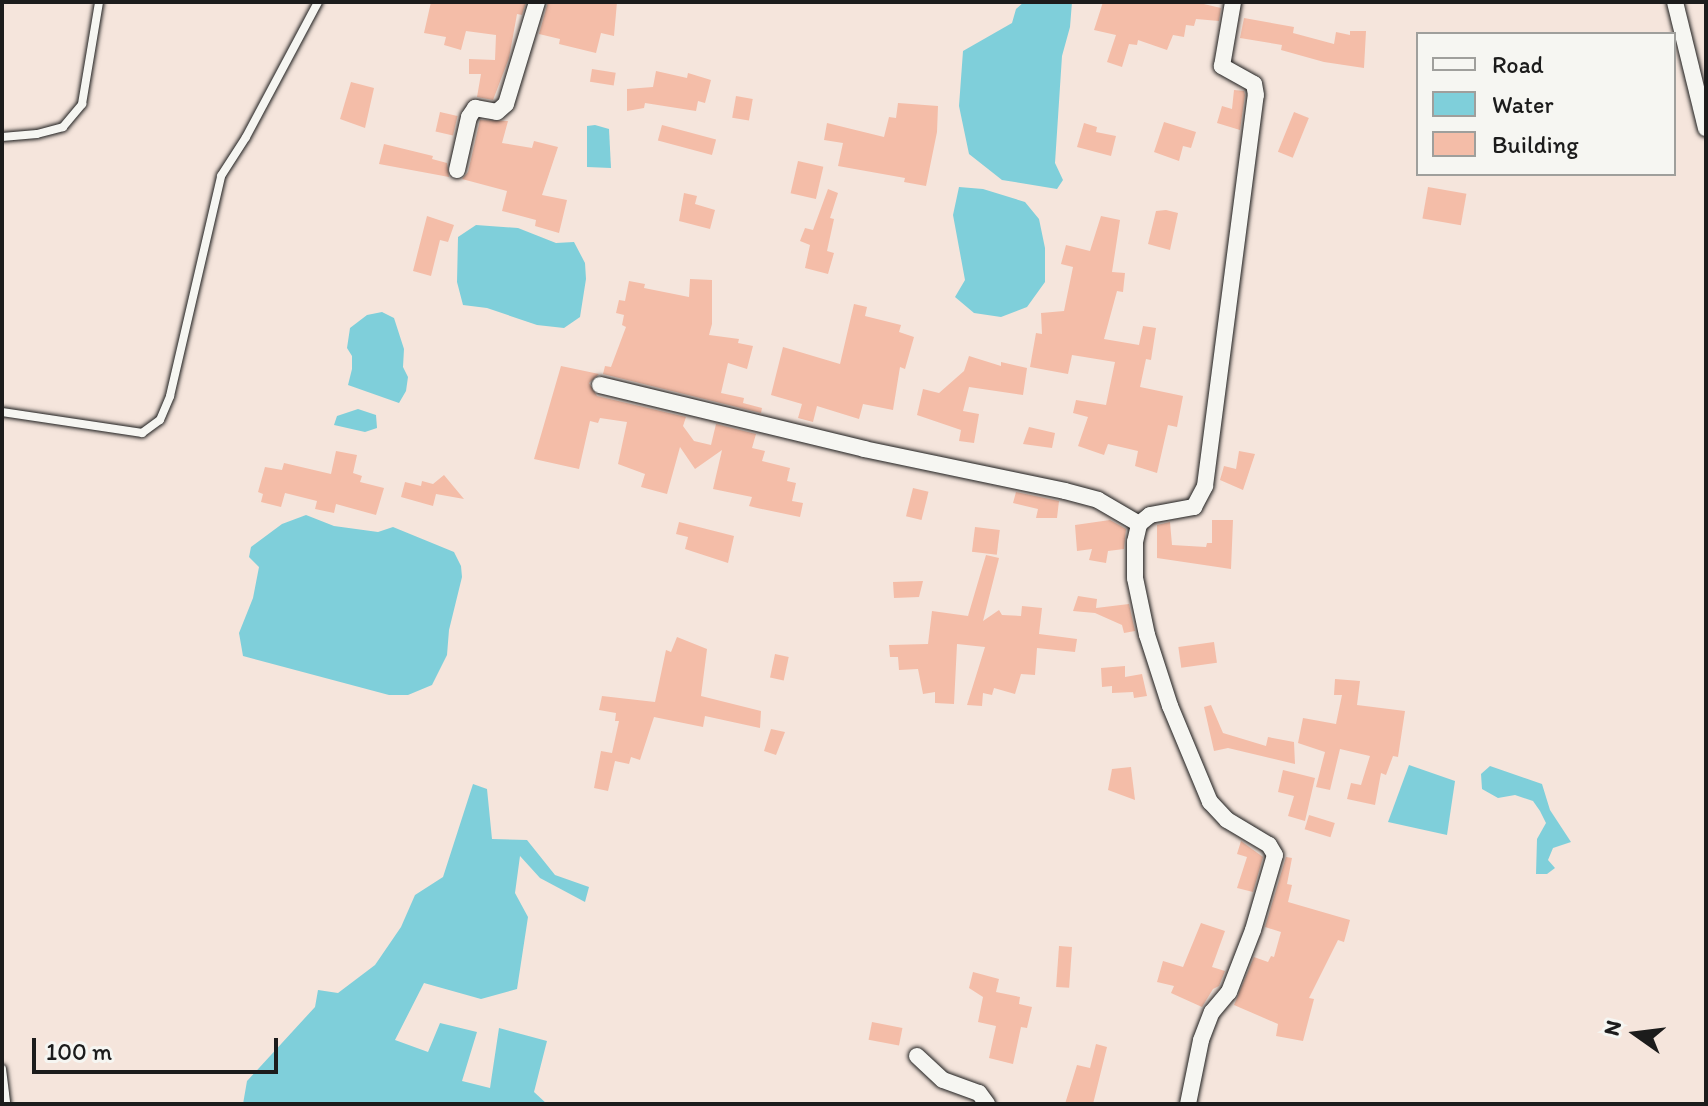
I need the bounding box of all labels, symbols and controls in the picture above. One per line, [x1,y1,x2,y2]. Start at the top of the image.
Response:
legend [1416,32,1676,176]
text: Road [1492,50,1544,79]
text: Water [1492,90,1554,119]
text: Building [1492,130,1579,159]
north arrow [1596,994,1676,1074]
text: N [1597,1018,1627,1039]
scale bar [36,1022,282,1072]
text: 100 m [46,1037,112,1066]

